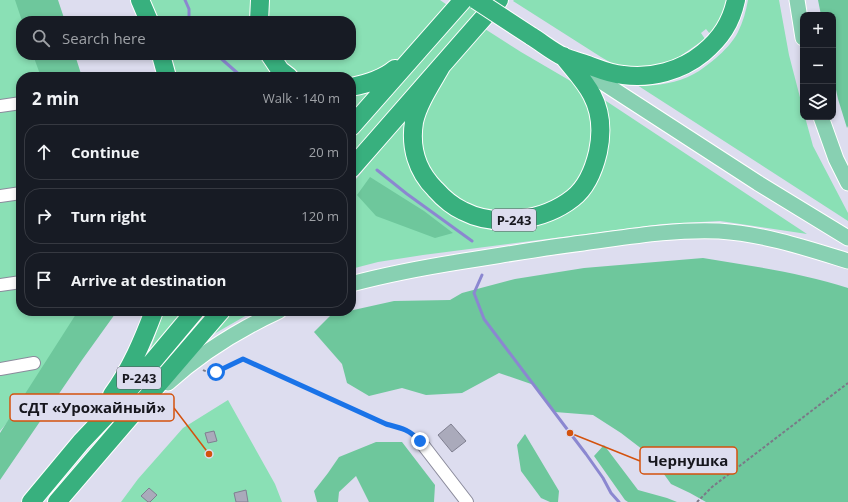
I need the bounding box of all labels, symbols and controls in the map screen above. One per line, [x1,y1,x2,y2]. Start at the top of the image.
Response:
map controls [800,12,836,120]
button: + [800,12,836,48]
search box [16,16,356,60]
icon: search [30,27,52,49]
text: Search here [62,28,146,48]
button: − [800,48,836,84]
button: layers [800,84,836,120]
text: 2 min [32,87,79,110]
text: Walk · 140 m [263,89,340,107]
icon: ahead [33,141,55,163]
text: Continue [71,142,139,162]
text: 20 m [309,143,339,161]
icon: right [33,205,55,227]
text: Turn right [71,206,146,226]
text: 120 m [301,207,339,225]
road number: Р-243 [492,209,536,231]
icon: arrive [33,269,55,291]
text: Arrive at destination [71,270,226,290]
route start [207,363,225,381]
road number: Р-243 [117,367,161,389]
callout: СДТ «Урожайный» [10,394,174,421]
text: СДТ «Урожайный» [18,397,166,417]
route end [411,432,429,450]
callout: Чернушка [640,447,737,474]
text: Чернушка [648,450,728,470]

